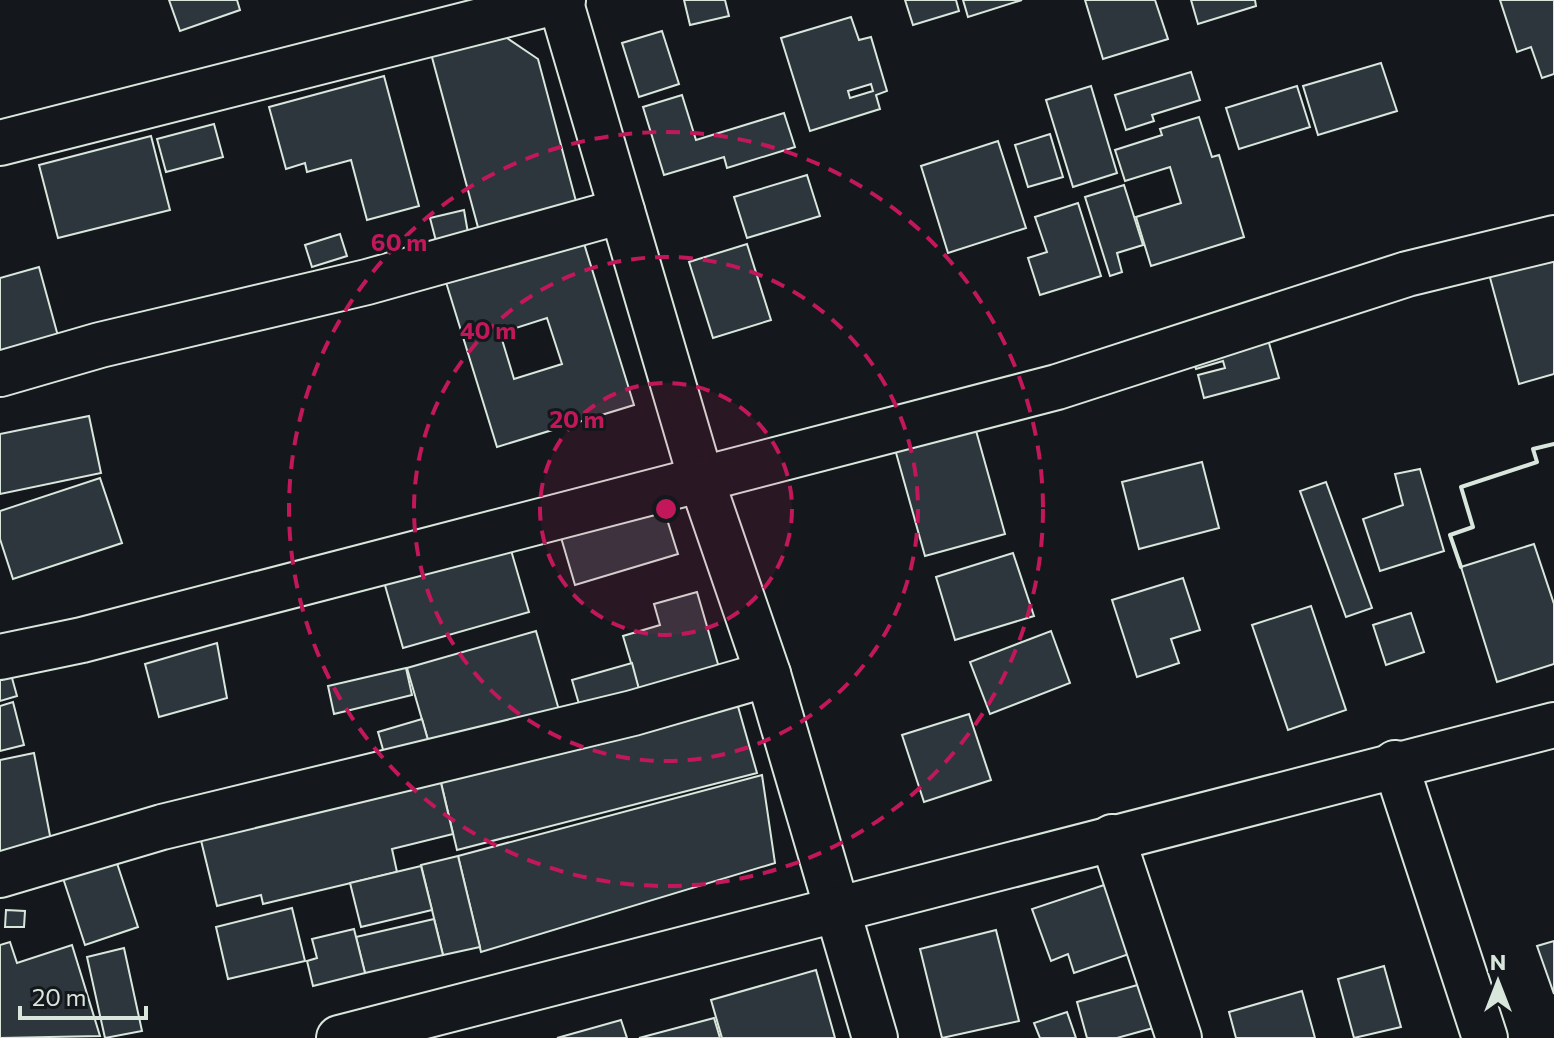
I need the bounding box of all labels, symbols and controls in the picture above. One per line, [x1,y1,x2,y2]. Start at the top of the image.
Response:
text: 60 m [371,227,427,256]
text: 40 m [460,315,516,344]
text: 20 m [550,404,604,433]
centre of rings [652,495,680,523]
north arrow [1458,942,1538,1022]
text: N [1490,948,1506,975]
scale bar [20,970,146,1020]
text: 20 m [32,982,86,1011]

